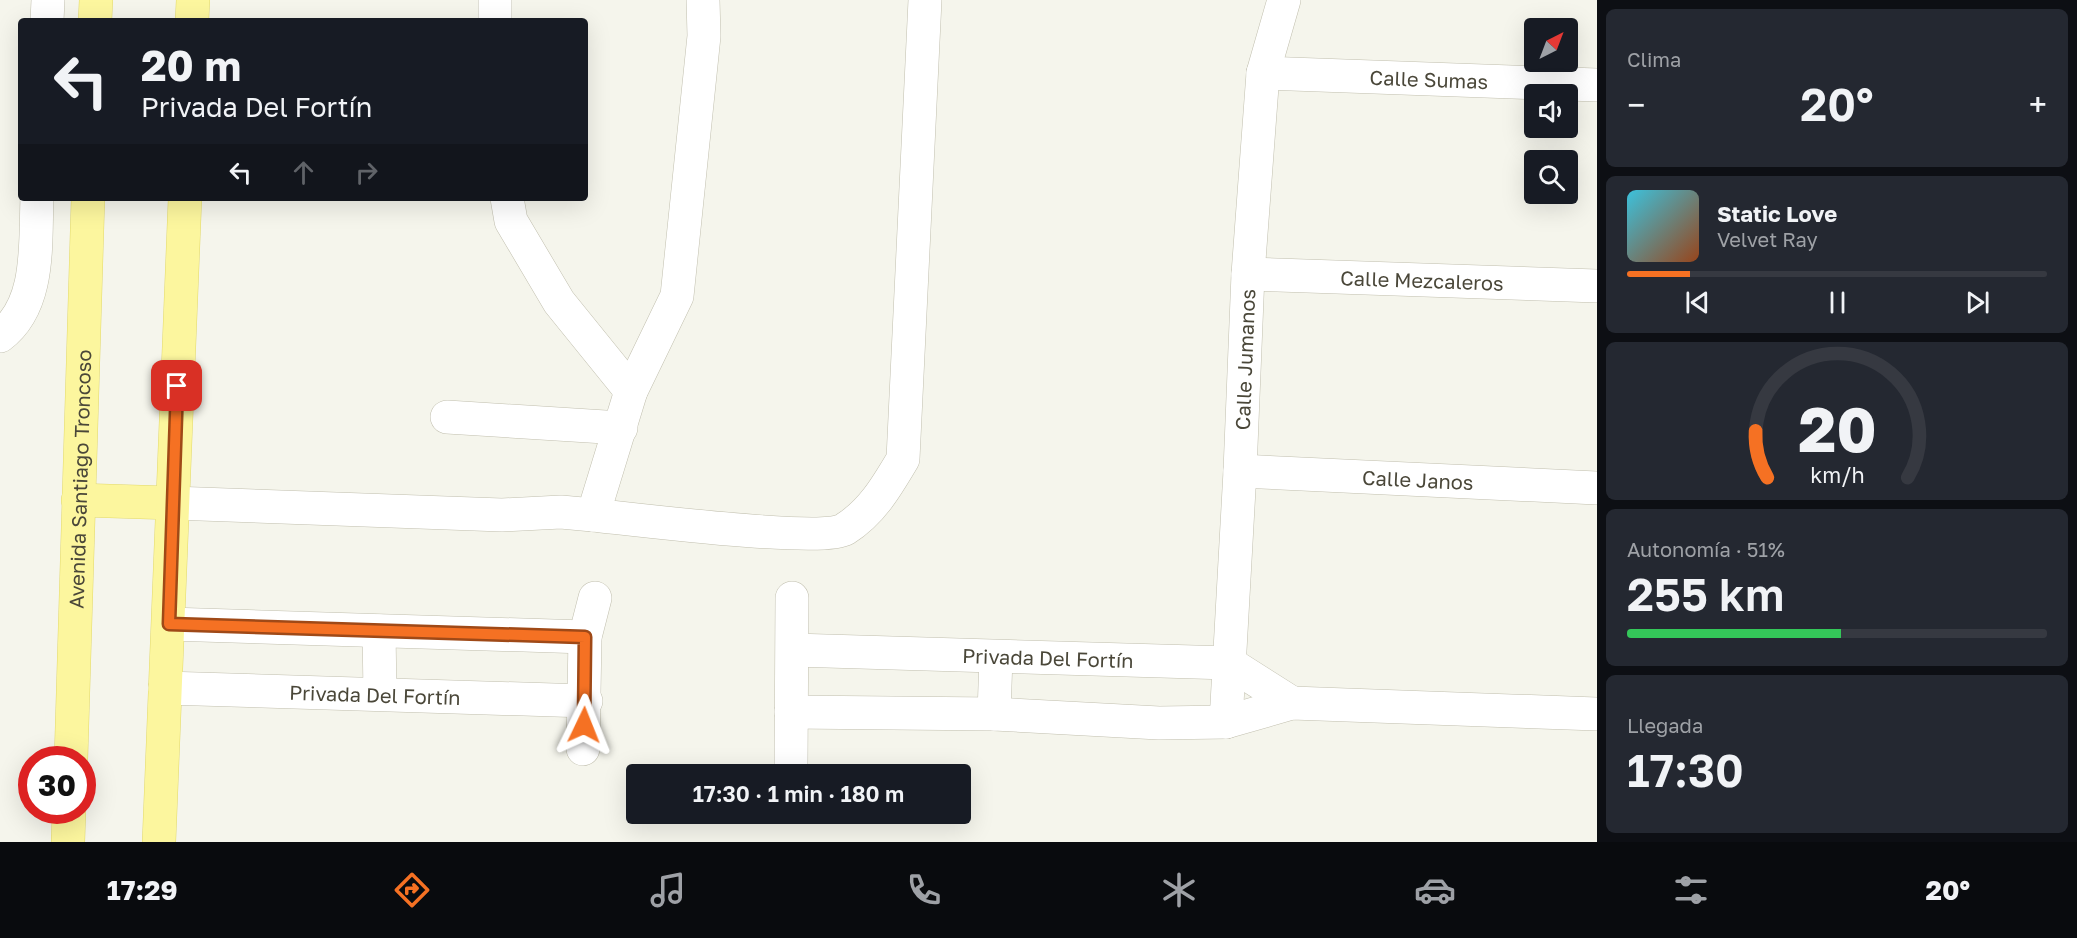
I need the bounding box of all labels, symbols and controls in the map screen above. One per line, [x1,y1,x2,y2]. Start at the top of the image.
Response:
north arrow [1524,18,1578,72]
map controls [1524,18,1578,204]
text: 20 m [141,40,241,90]
icon: left [42,42,120,120]
text: Clima [1627,47,1681,71]
street label: Calle Sumas [1369,65,1489,93]
text: 20° [1800,77,1874,131]
button: sound [1524,84,1578,138]
text: − [1627,85,1645,124]
text: + [2029,85,2047,124]
text: Privada Del Fortín [141,91,372,123]
button: search [1524,150,1578,204]
icon: left [224,156,257,189]
icon: ahead [287,156,320,189]
icon: right [350,156,383,189]
text: Static Love [1717,200,1837,227]
text: Velvet Ray [1717,227,1818,251]
street label: Calle Mezcaleros [1340,265,1504,295]
icon: previous [1681,286,1714,319]
icon: pause [1821,286,1854,319]
icon: next [1961,286,1994,319]
street label: Calle Jumanos [1230,288,1259,431]
street label: Avenida Santiago Troncoso [64,349,95,609]
pin [151,360,202,411]
icon: arrive [160,369,193,402]
text: 20 [1798,391,1876,466]
text: km/h [1810,462,1864,488]
street label: Calle Janos [1362,465,1474,494]
text: Autonomía · 51% [1627,537,1785,561]
text: 255 km [1627,567,1784,621]
street label: Privada Del Fortín [962,643,1134,672]
street label: Privada Del Fortín [289,680,461,709]
position arrow [552,693,616,757]
text: Llegada [1627,713,1703,737]
text: 17:30 [1627,743,1744,797]
speed limit sign: 30 [18,746,96,824]
text: 17:30 · 1 min · 180 m [693,780,904,807]
icon: directions [391,869,433,911]
icon: music [647,869,689,911]
icon: phone [903,869,945,911]
icon: climate [1158,869,1200,911]
icon: car [1414,869,1456,911]
icon: filters [1670,869,1712,911]
text: 17:29 [107,874,178,906]
text: 20° [1926,874,1970,906]

